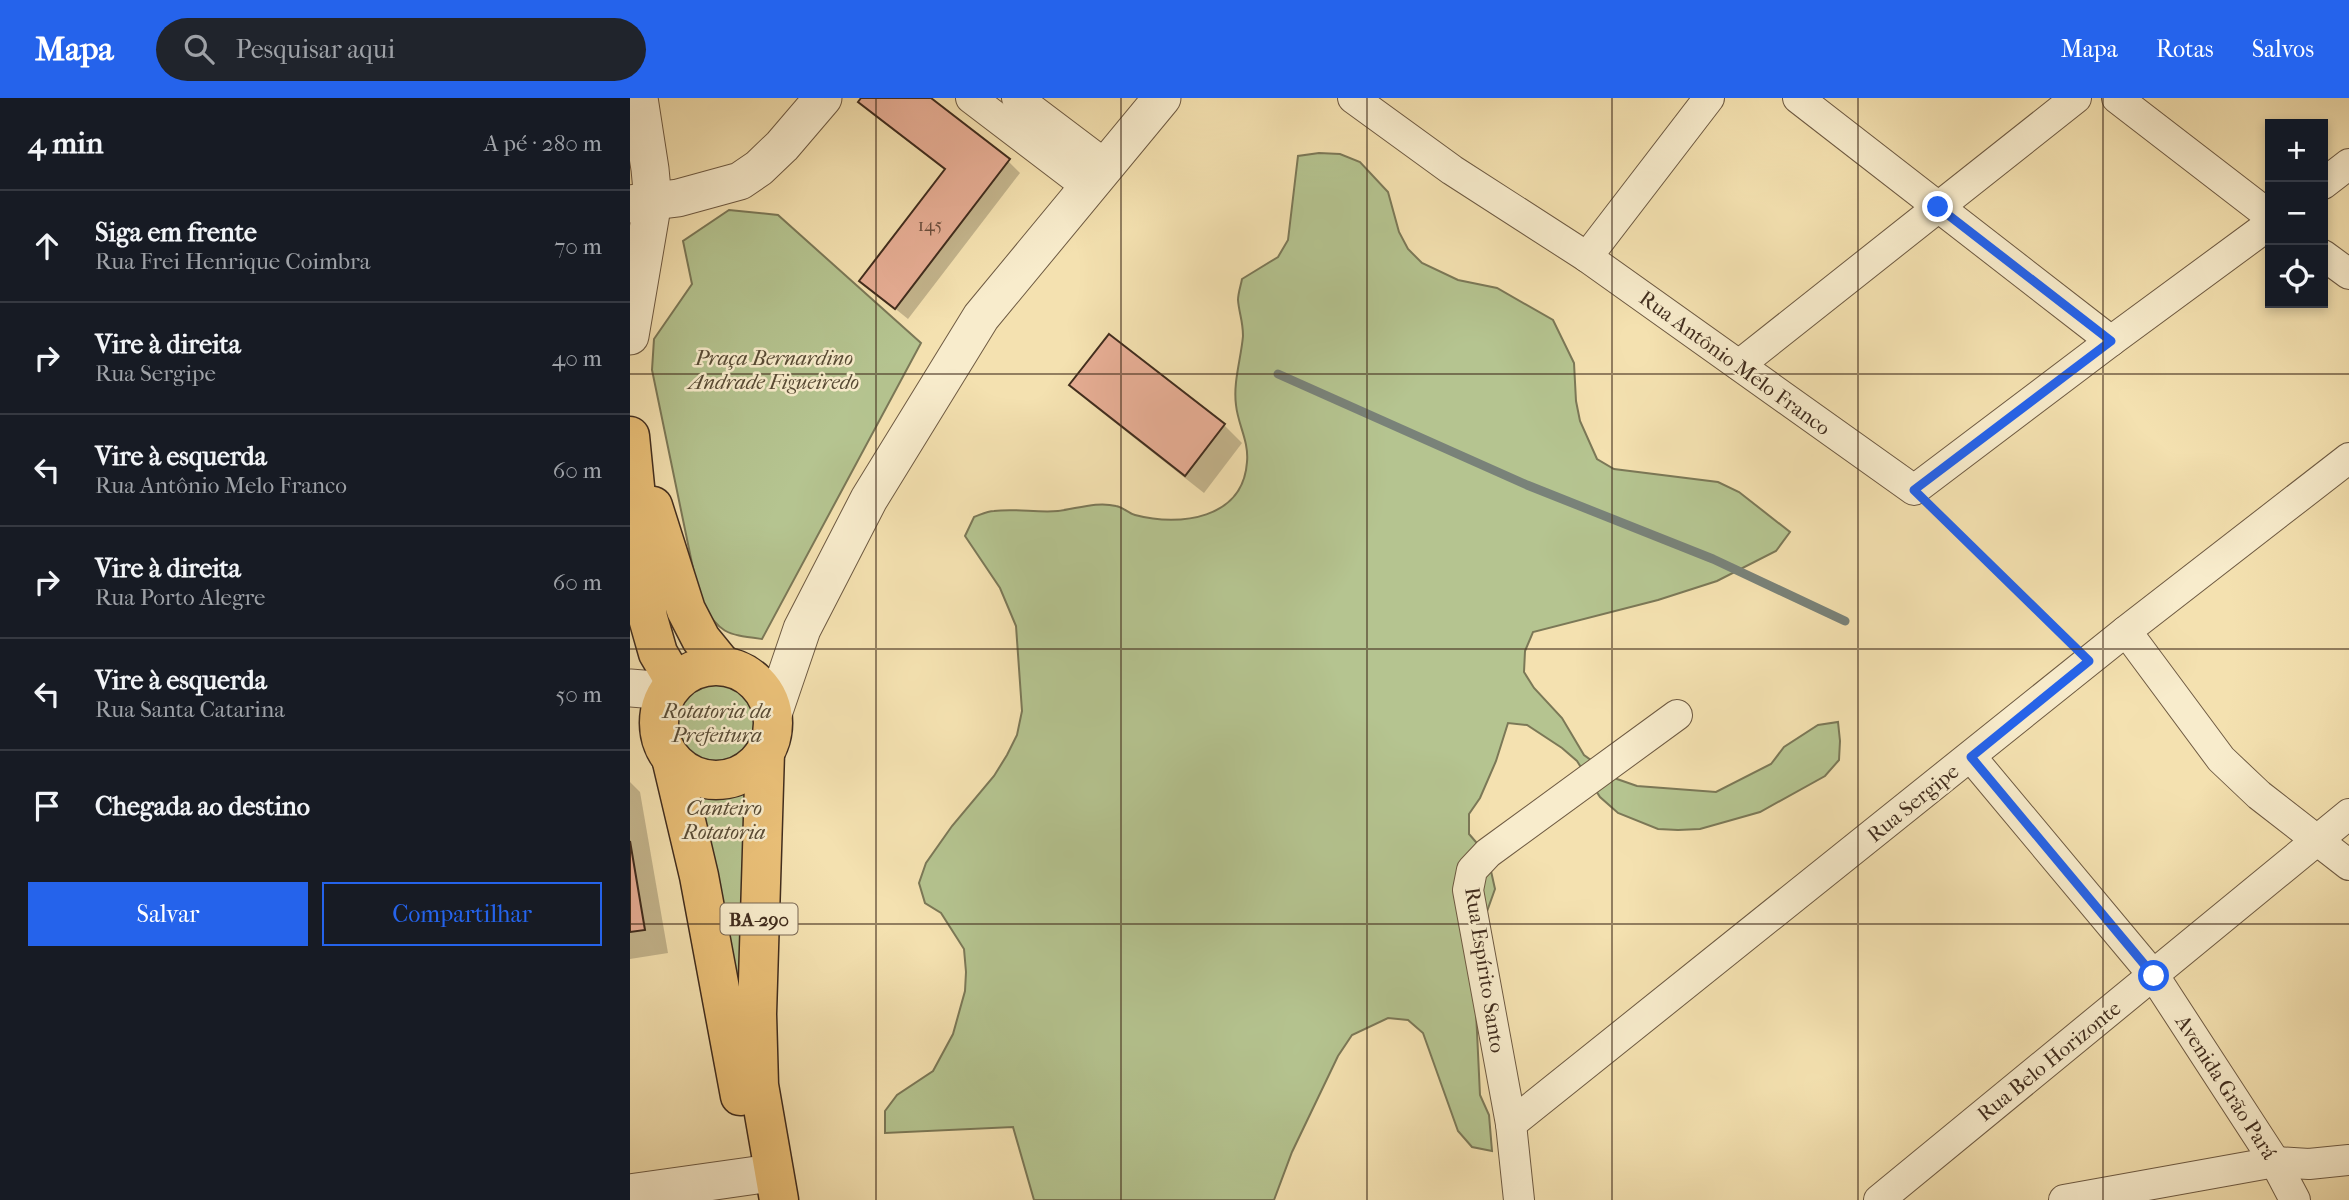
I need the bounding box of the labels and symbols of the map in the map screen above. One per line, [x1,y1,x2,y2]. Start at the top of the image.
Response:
route end [1922,191,1953,222]
house number: 145 [918,215,942,236]
street label: Rua Antônio Melo Franco [1635,286,1835,440]
park label: Praça Bernardino Andrade Figueiredo [686,346,859,394]
park label: Rotatoria da Prefeitura [660,699,772,747]
street label: Rua Sergipe [1863,759,1963,847]
park label: Canteiro Rotatoria [681,796,765,844]
street label: Rua Espírito Santo [1460,885,1510,1055]
road number: BA-290 [720,904,798,934]
route start [2138,960,2169,991]
street label: Rua Belo Horizonte [1972,996,2126,1126]
street label: Avenida Grão Pará [2170,1010,2282,1164]

